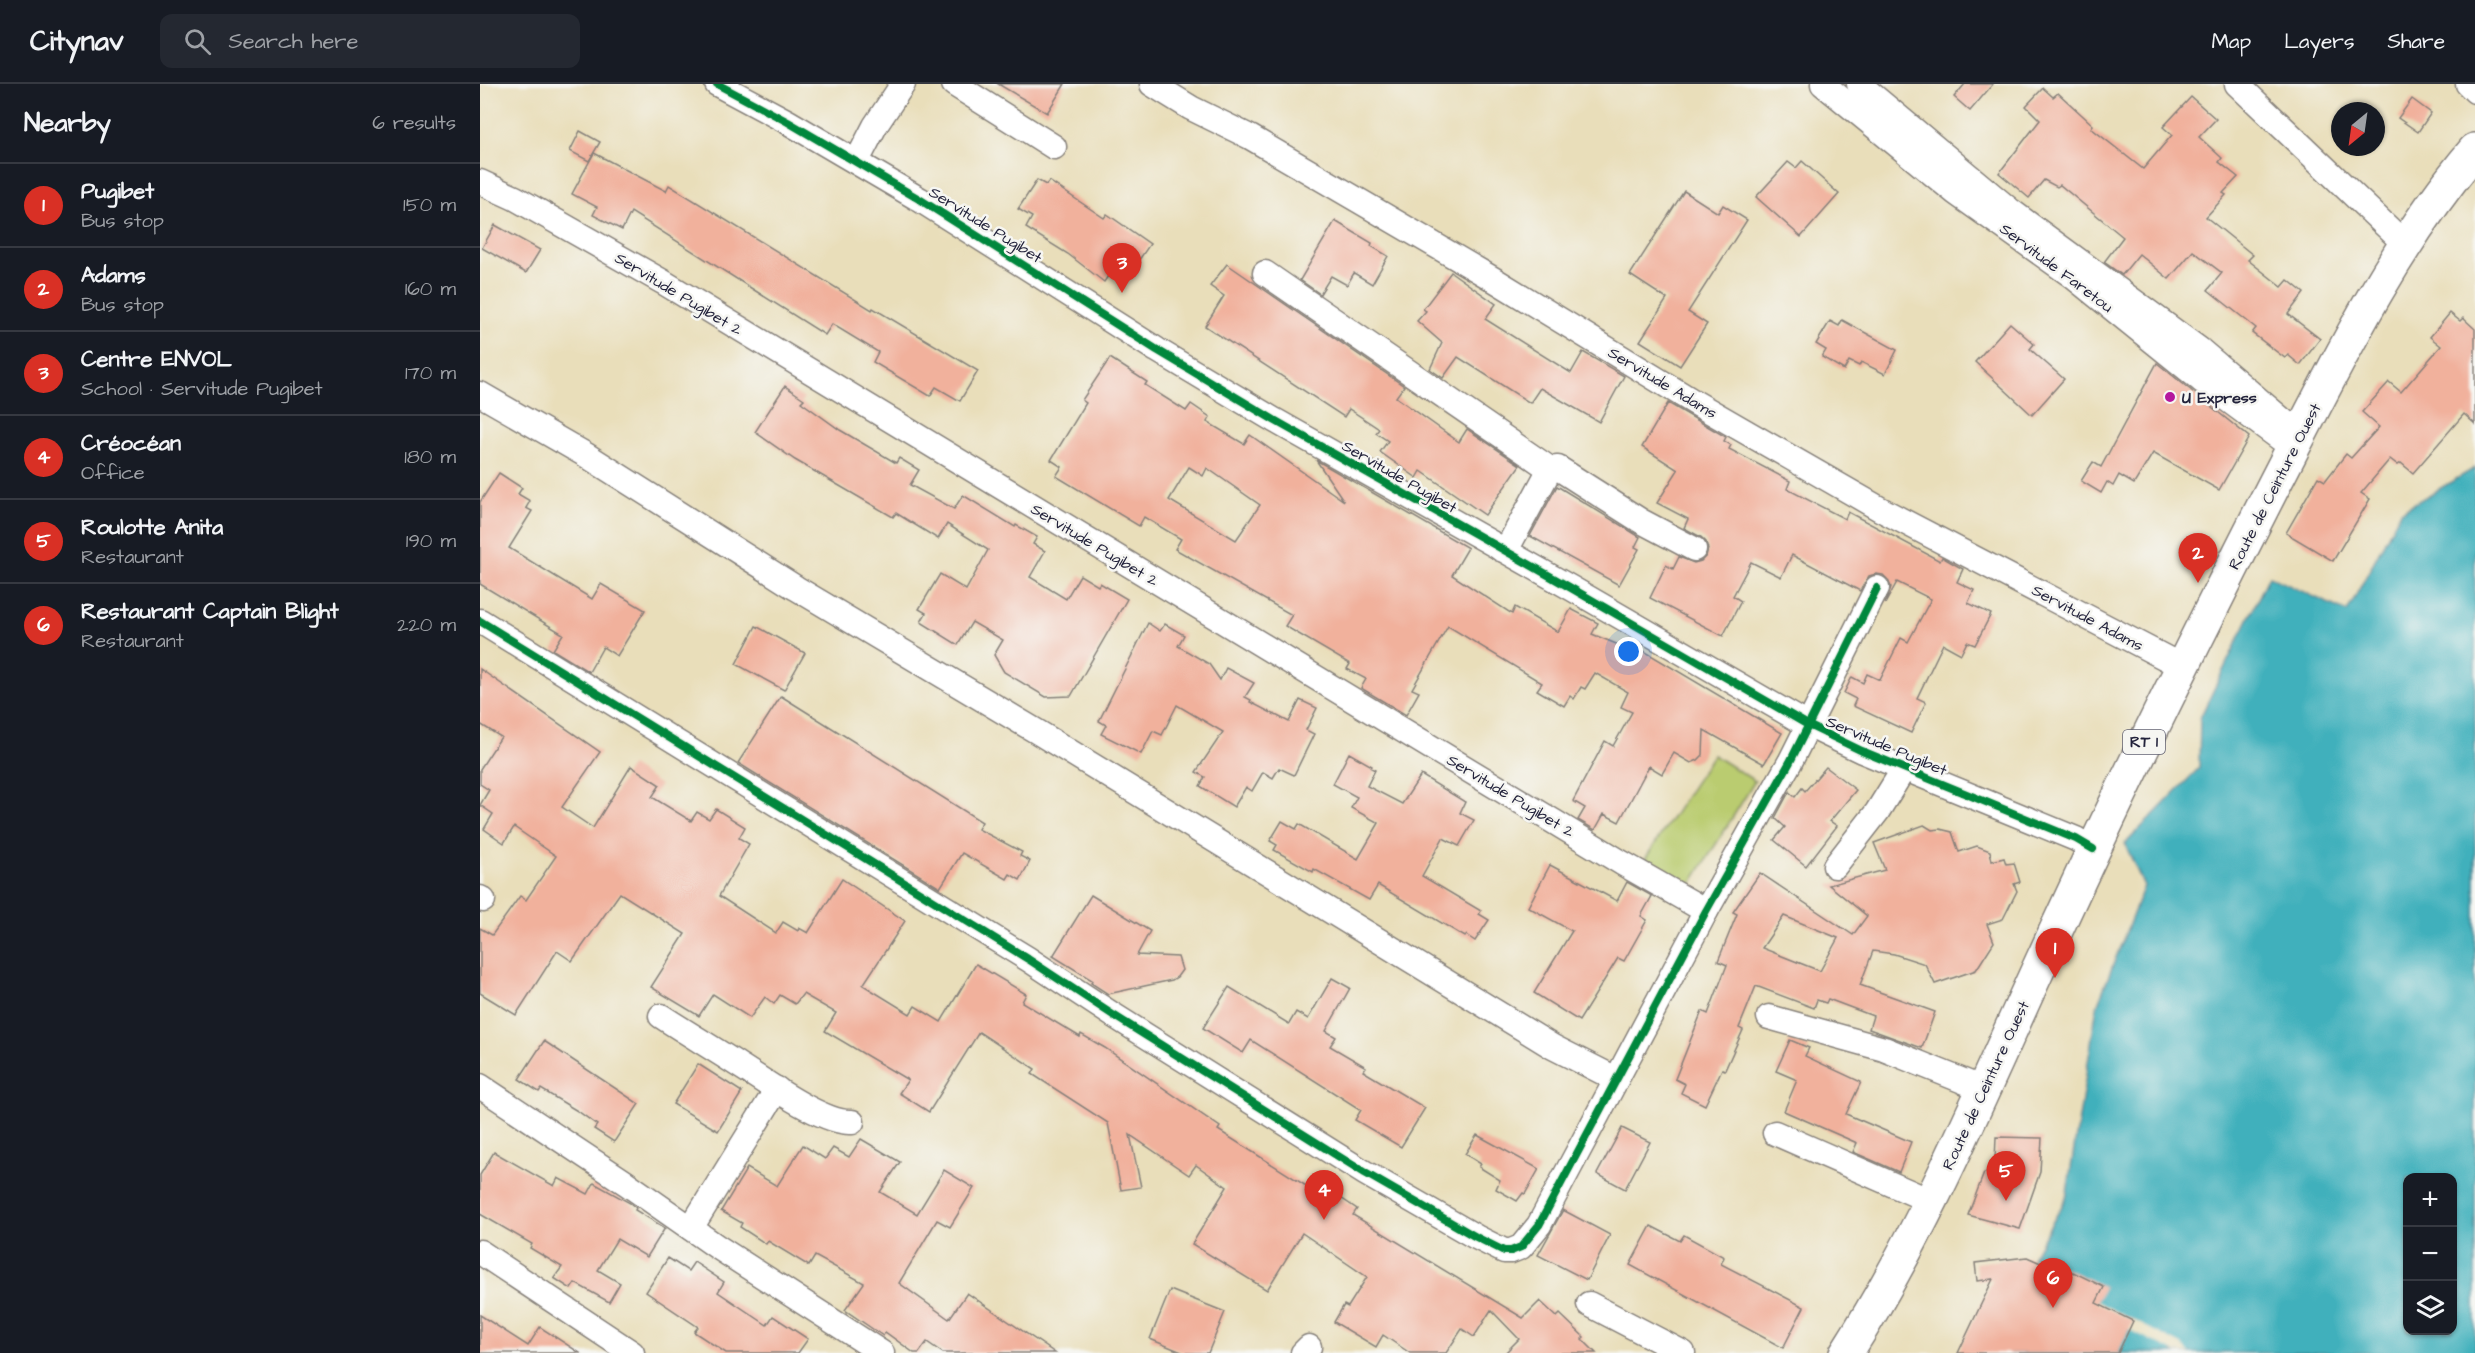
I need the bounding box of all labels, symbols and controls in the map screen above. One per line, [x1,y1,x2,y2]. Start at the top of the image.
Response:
search box [160,14,580,68]
text: Citynav [30,22,124,61]
icon: search [181,25,214,58]
text: Search here [229,26,358,57]
text: Map [2211,27,2251,56]
text: Layers [2284,27,2354,56]
text: Share [2387,27,2445,56]
north arrow [2331,102,2385,156]
text: Nearby [24,105,111,141]
text: 6 results [372,109,456,137]
text: Pugibet [81,176,154,207]
street label: Servitude Pugibet [924,181,1047,270]
text: 1 [42,191,45,219]
text: 150 m [403,191,456,219]
text: Bus stop [81,207,164,235]
street label: Servitude Faretou [1995,218,2118,318]
pin: 3 [1102,244,1142,293]
street label: Servitude Pugibet 2 [610,247,746,341]
text: Adams [81,260,146,291]
text: 2 [38,275,49,303]
text: 160 m [405,275,456,303]
text: Bus stop [81,291,164,319]
street label: Servitude Adams [1604,342,1721,424]
text: Centre ENVOL [81,344,232,375]
text: 3 [38,359,49,387]
text: 170 m [405,359,456,387]
text: School · Servitude Pugibet [81,375,323,403]
place label: U Express [2182,387,2257,409]
marker: U Express [2163,390,2177,404]
street label: Route de Ceinture Ouest [2223,399,2327,574]
text: Créocéan [81,428,181,459]
street label: Servitude Pugibet [1337,435,1462,520]
text: 4 [37,443,50,471]
text: 180 m [404,443,456,471]
text: Office [81,459,145,487]
street label: Servitude Pugibet 2 [1026,498,1162,592]
text: Roulotte Anita [81,512,223,543]
text: 5 [36,527,51,555]
text: 190 m [406,527,456,555]
pin: 2 [2178,534,2218,583]
text: Restaurant [81,543,184,571]
street label: Servitude Adams [2028,579,2147,657]
text: Restaurant Captain Blight [81,596,339,627]
text: 6 [37,611,50,639]
text: 220 m [397,611,456,639]
text: Restaurant [81,627,184,655]
your location [1614,637,1643,666]
street label: Servitude Pugibet [1822,711,1951,782]
road number: RT 1 [2123,730,2165,754]
street label: Servitude Pugibet 2 [1442,749,1578,843]
pin: 1 [2036,928,2074,978]
street label: Route de Ceinture Ouest [1937,997,2035,1174]
pin: 5 [1986,1152,2026,1201]
pin: 4 [1304,1170,1344,1220]
map controls [2403,1173,2457,1335]
button: + [2403,1173,2457,1227]
button: − [2403,1227,2457,1281]
pin: 6 [2034,1258,2072,1308]
button: layers [2403,1281,2457,1335]

